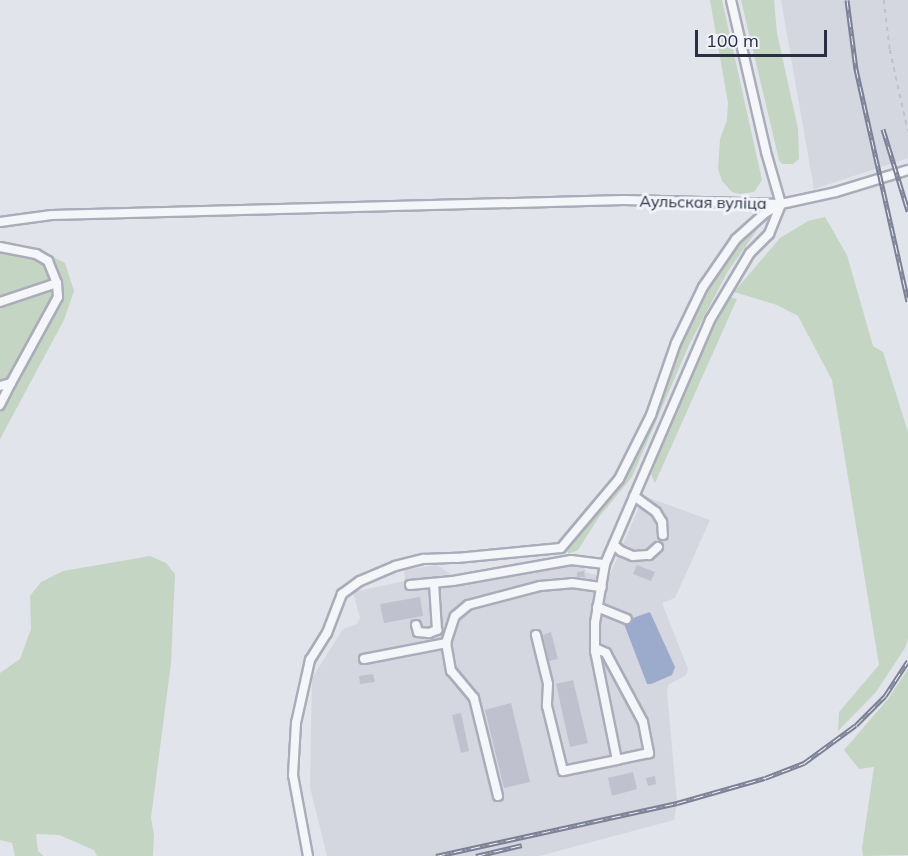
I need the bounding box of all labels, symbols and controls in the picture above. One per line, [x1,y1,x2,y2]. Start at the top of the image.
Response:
scale bar [698,18,830,56]
text: 100 m [706,29,759,52]
street label: Аульская вуліца [639,191,767,213]

